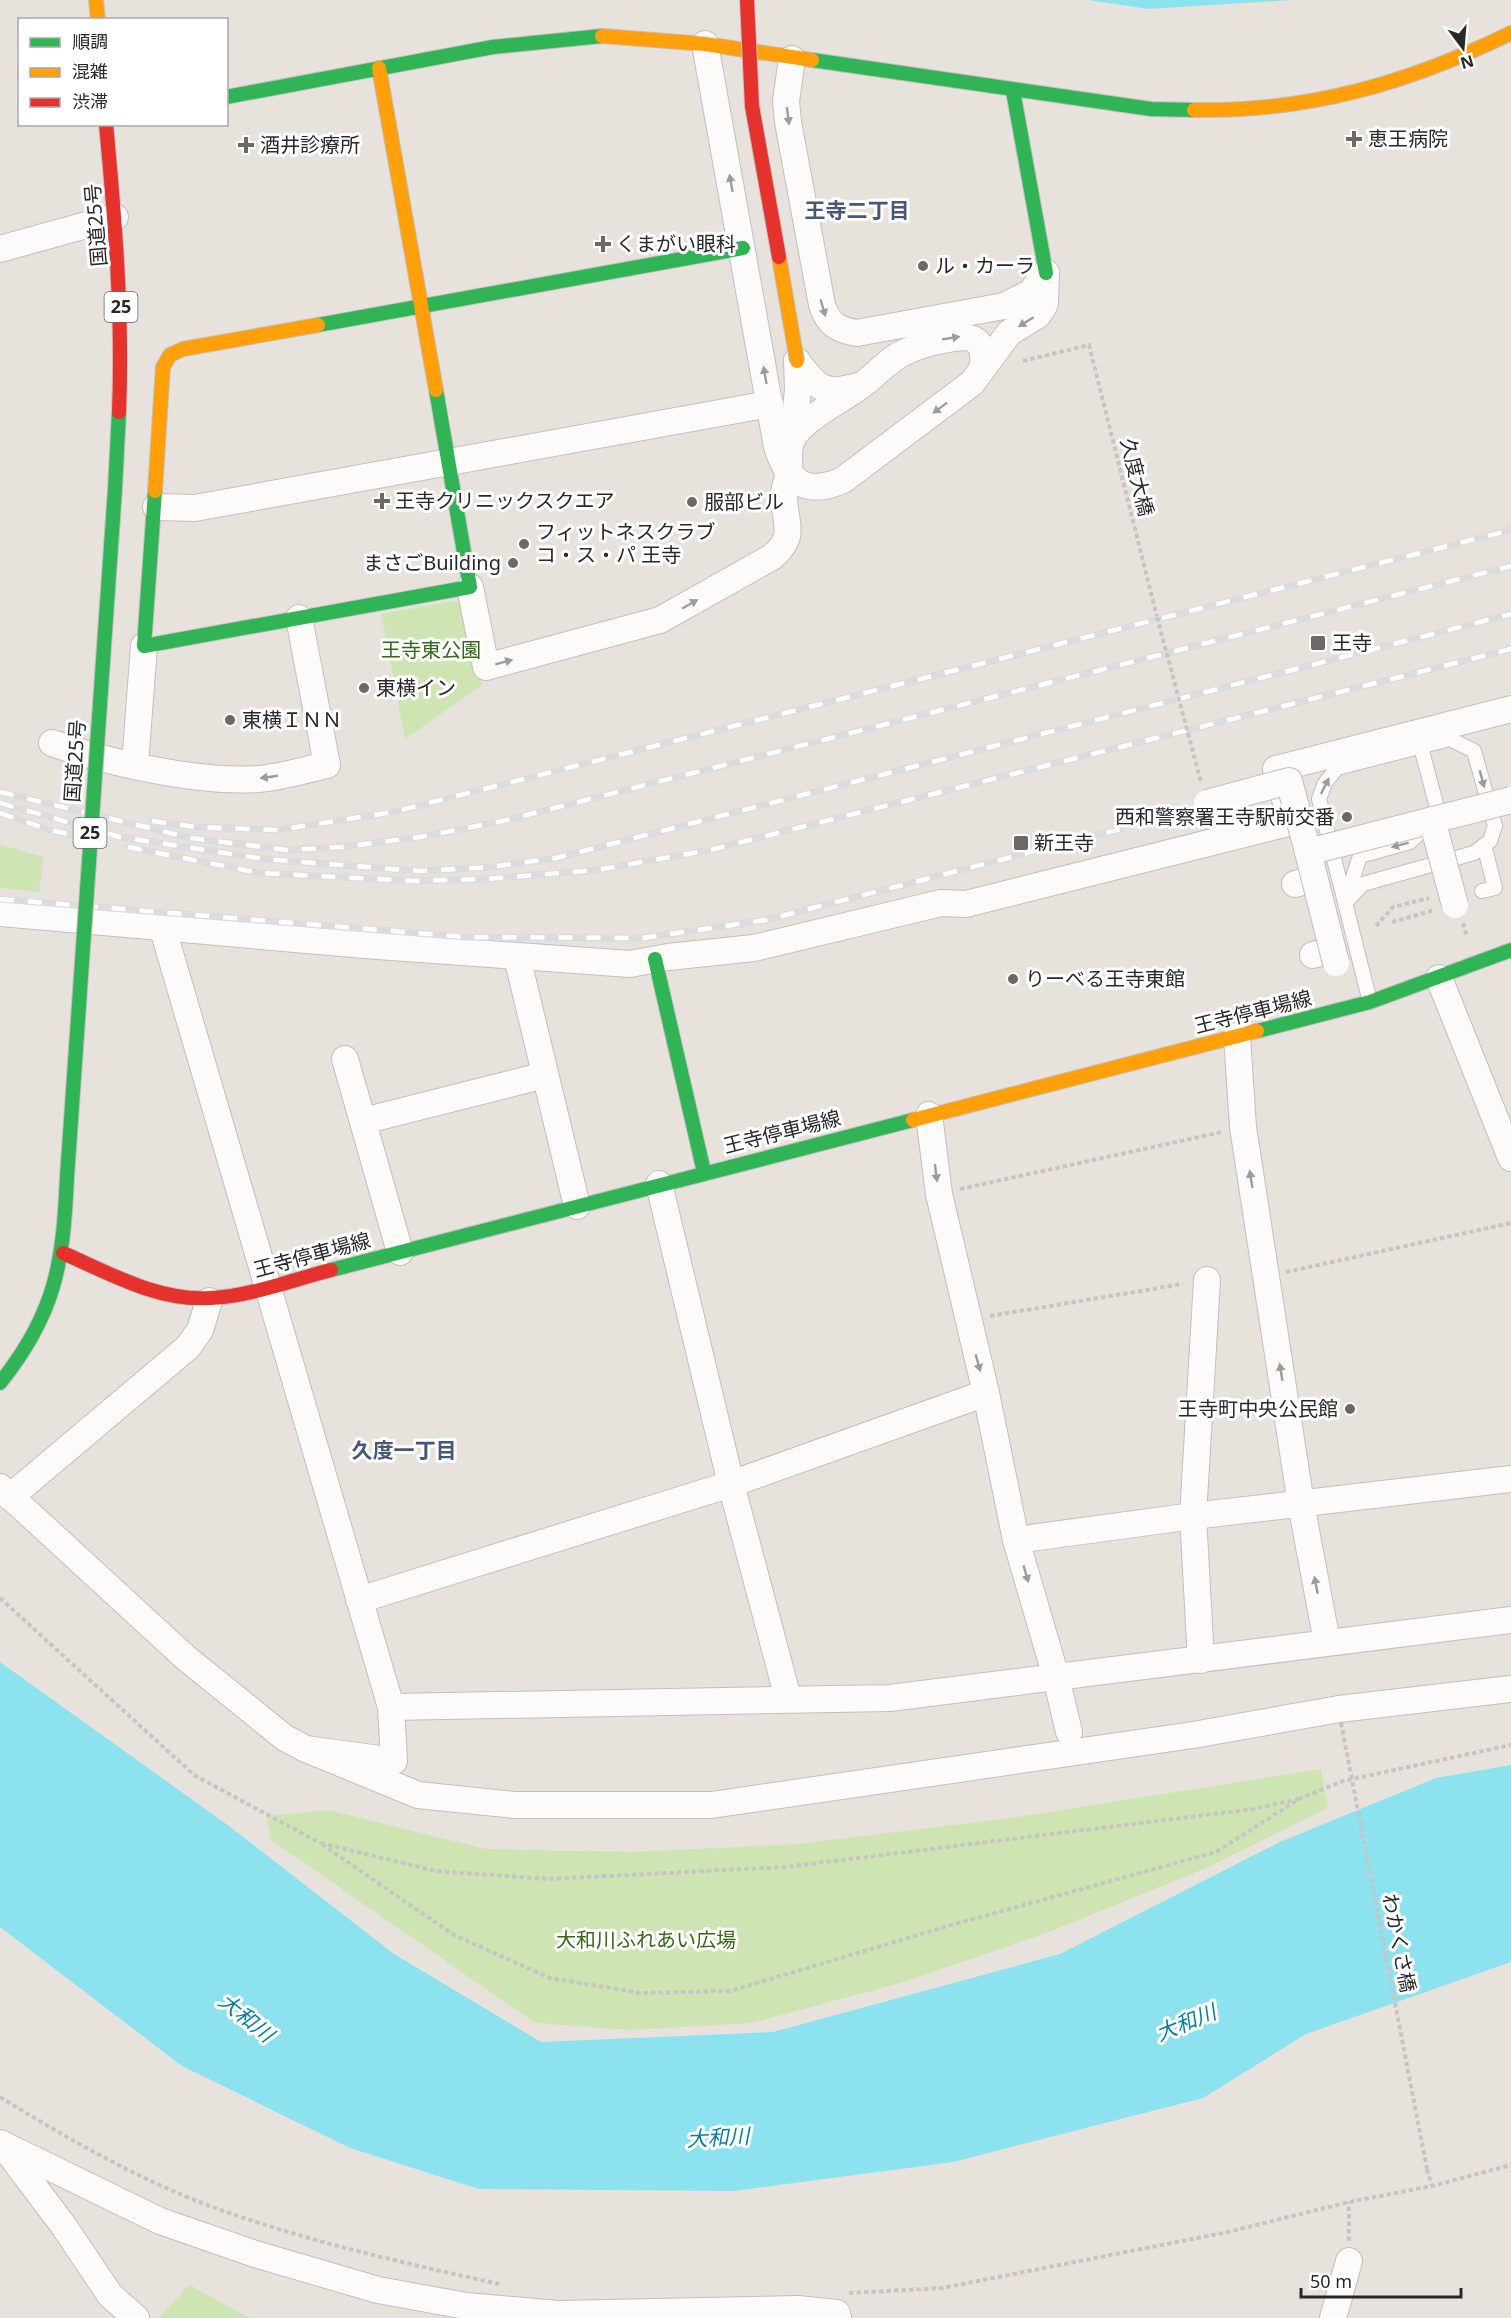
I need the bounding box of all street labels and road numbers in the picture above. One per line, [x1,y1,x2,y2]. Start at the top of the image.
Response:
street label: 国道25号 [78,183,113,268]
road number: 25 [104,292,138,322]
street label: 久度大橋 [1115,435,1160,519]
street label: 国道25号 [58,719,91,803]
road number: 25 [74,818,106,848]
street label: 王寺停車場線 [1191,984,1314,1039]
street label: 王寺停車場線 [720,1104,843,1159]
street label: 王寺停車場線 [250,1226,373,1283]
street label: わかくさ橋 [1377,1891,1422,1995]

